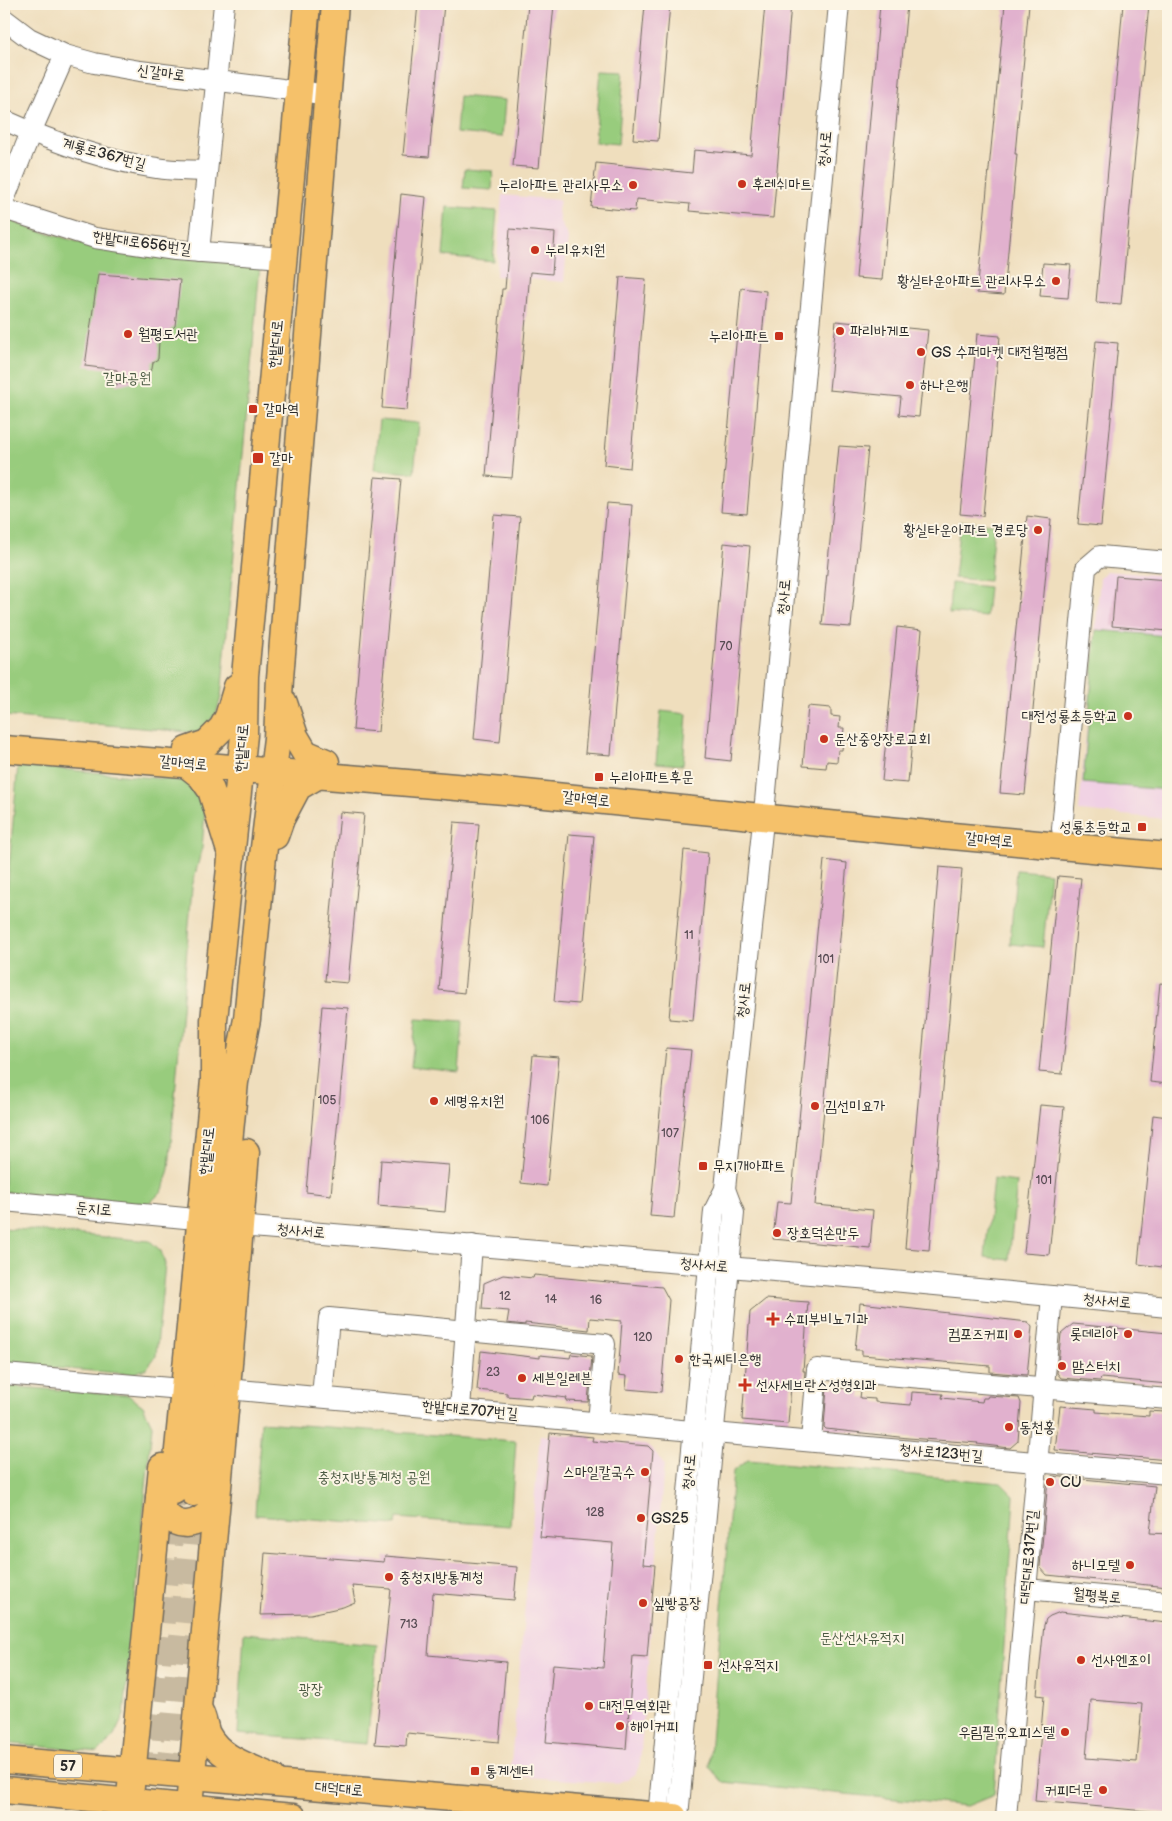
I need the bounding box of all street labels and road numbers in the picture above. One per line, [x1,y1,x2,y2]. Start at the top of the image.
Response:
street label: 신갈마로 [136,61,186,85]
street label: 청사로 [814,130,836,168]
street label: 계룡로367번길 [60,134,148,174]
street label: 한밭대로656번길 [91,227,193,259]
street label: 한밭대로 [264,319,288,369]
street label: 청사로 [773,578,795,616]
street label: 한밭대로 [231,723,253,773]
street label: 갈마역로 [158,751,208,775]
street label: 갈마역로 [561,787,611,811]
street label: 갈마역로 [964,828,1014,852]
street label: 청사로 [733,981,755,1019]
street label: 한밭대로 [195,1126,219,1176]
street label: 둔지로 [75,1198,113,1220]
street label: 청사서로 [276,1219,326,1243]
street label: 청사서로 [679,1253,729,1277]
street label: 청사서로 [1082,1289,1132,1313]
street label: 한밭대로707번길 [421,1396,519,1424]
street label: 청사로123번길 [898,1440,984,1466]
street label: 청사로 [678,1453,700,1491]
street label: 대덕대로317번길 [1015,1509,1043,1605]
street label: 월평북로 [1072,1584,1122,1608]
road number: 57 [54,1754,82,1778]
street label: 대덕대로 [314,1777,364,1801]

